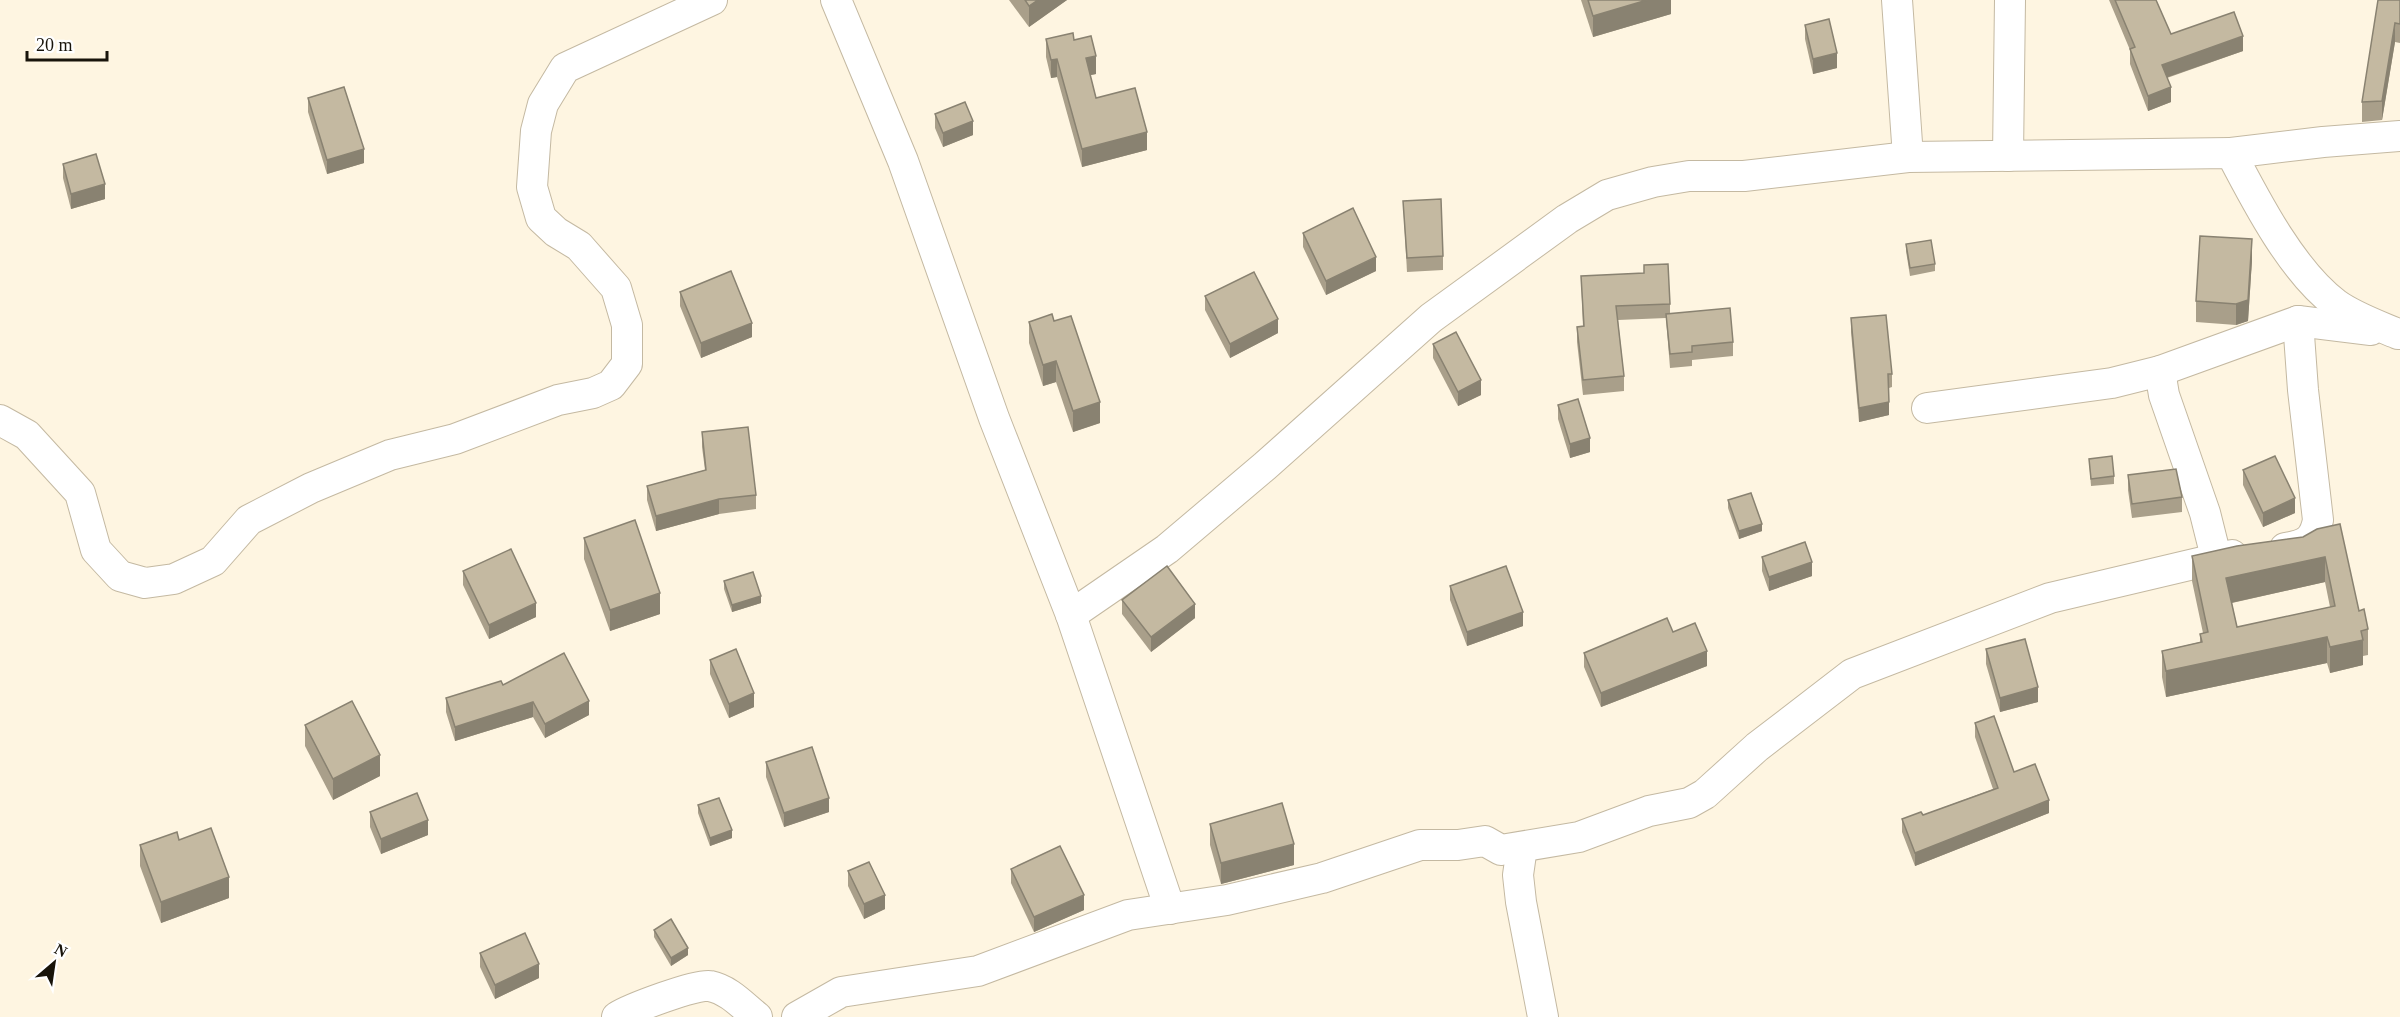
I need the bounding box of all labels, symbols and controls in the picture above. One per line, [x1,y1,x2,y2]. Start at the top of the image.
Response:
scale bar [27,24,106,62]
text: 20 m [36,35,73,55]
north arrow [24,933,84,993]
text: N [52,940,71,961]

